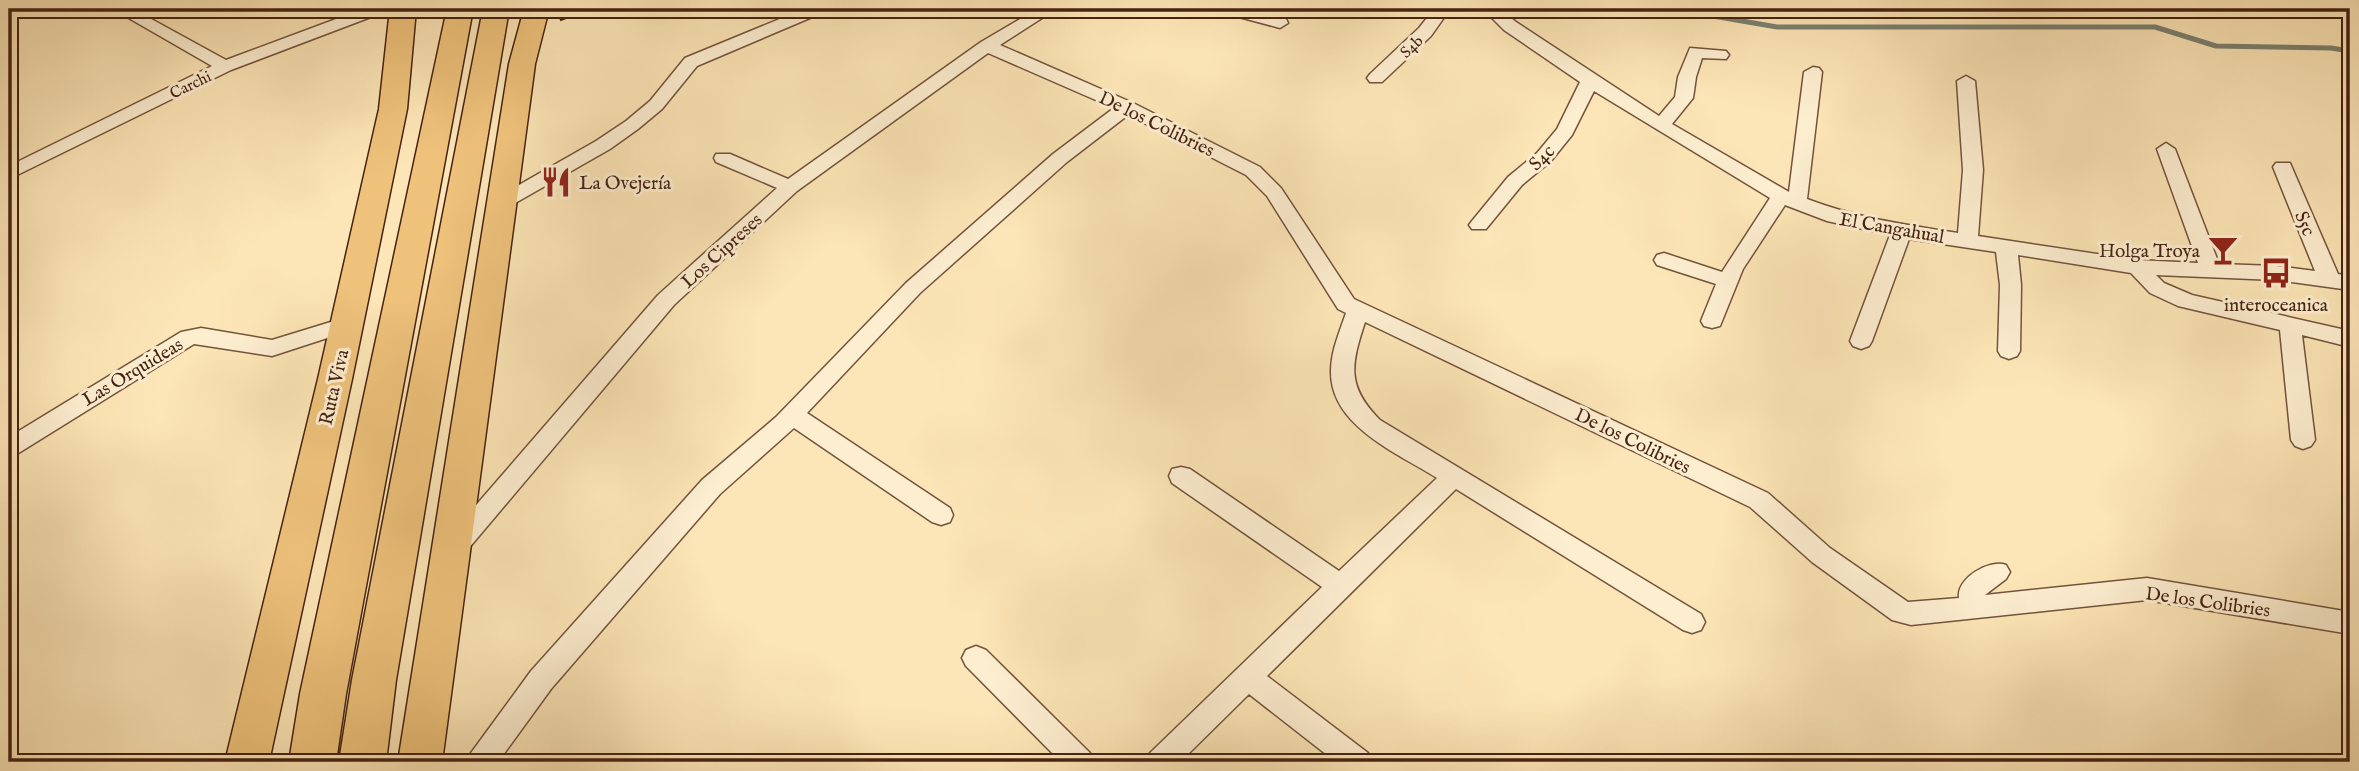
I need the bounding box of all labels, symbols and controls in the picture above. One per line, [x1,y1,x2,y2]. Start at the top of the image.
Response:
street label: S4b [1397,31,1429,63]
street label: Carchi [167,67,215,104]
street label: De los Colibries [1094,86,1218,163]
street label: S4c [1524,140,1561,177]
restaurant icon: La Ovejería [539,165,573,199]
place label: La Ovejería [579,172,672,196]
street label: El Cangahual [1837,208,1947,250]
street label: S5c [2288,208,2320,240]
street label: Los Cipreses [677,209,768,294]
bar icon: Holga Troya [2206,233,2240,267]
place label: Holga Troya [2099,240,2201,264]
bus stop icon: interoceanica [2259,256,2293,290]
place label: interoceanica [2224,294,2329,318]
street label: Las Orquideas [78,333,188,412]
street label: Ruta Viva [315,346,355,428]
street label: De los Colibries [1570,403,1694,480]
street label: De los Colibries [2144,582,2272,624]

